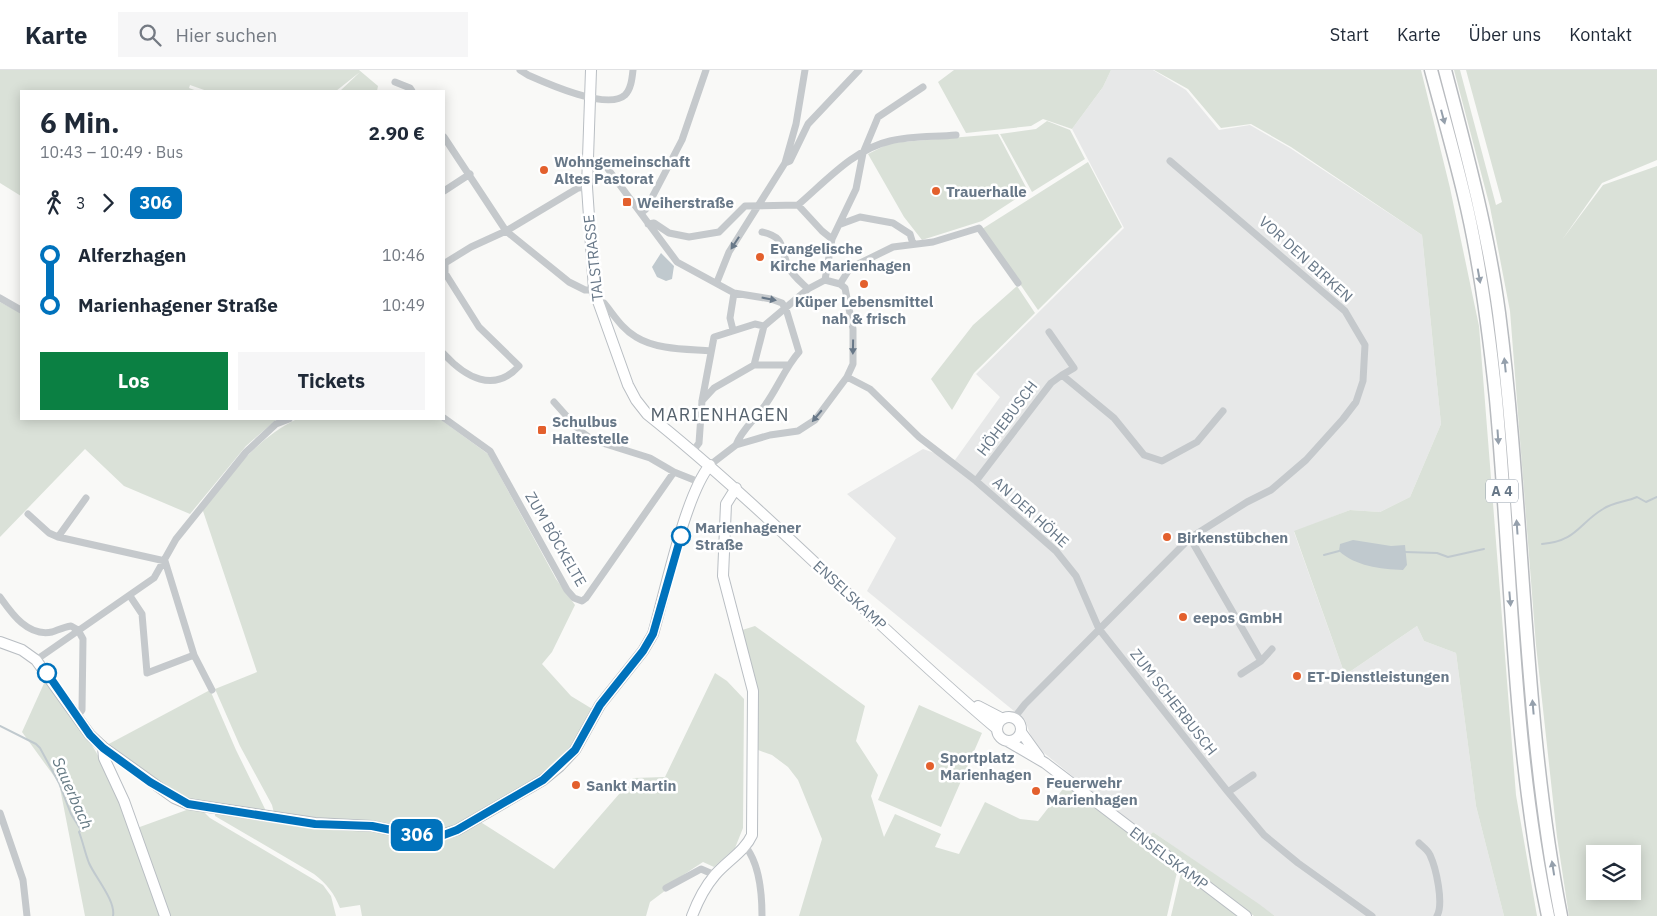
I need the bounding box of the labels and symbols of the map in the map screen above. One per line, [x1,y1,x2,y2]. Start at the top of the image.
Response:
one-way arrow [1440,110,1448,125]
place label: Wohngemeinschaft Altes Pastorat [554,152,690,188]
marker: Wohngemeinschaft Altes Pastorat [538,164,550,176]
place label: Trauerhalle [946,182,1027,201]
marker: Trauerhalle [930,185,942,197]
place label: Weiherstraße [637,193,734,212]
marker: Weiherstraße [621,196,633,208]
street label: VOR DEN BIRKEN [1255,212,1357,306]
street label: TALSTRASSE [579,214,607,302]
one-way arrow [730,236,739,250]
place label: Evangelische Kirche Marienhagen [770,239,911,275]
marker: Evangelische Kirche Marienhagen [754,251,766,263]
one-way arrow [1475,268,1483,284]
marker: Küper Lebensmittel nah & frisch [858,278,870,290]
place label: Küper Lebensmittel nah & frisch [795,292,934,328]
one-way arrow [761,295,776,303]
one-way arrow [849,340,857,356]
one-way arrow [1501,357,1509,373]
street label: HÖHEBUSCH [973,377,1041,459]
district label: MARIENHAGEN [651,403,789,426]
one-way arrow [812,409,823,422]
place label: Schulbus Haltestelle [552,412,629,448]
marker: Schulbus Haltestelle [536,424,548,436]
one-way arrow [1495,429,1503,445]
street label: AN DER HÖHE [989,473,1073,551]
road number: A 4 [1486,480,1518,502]
street label: ZUM BÖCKELTE [521,488,591,590]
place label: Marienhagener Straße [695,518,801,554]
one-way arrow [1513,519,1521,535]
marker: Marienhagener Straße [671,526,691,546]
place label: Birkenstübchen [1177,528,1288,547]
marker: Birkenstübchen [1161,531,1173,543]
street label: ENSELSKAMP [809,556,891,634]
one-way arrow [1506,591,1514,607]
place label: eepos GmbH [1193,608,1283,627]
marker: eepos GmbH [1177,611,1189,623]
street label: ZUM SCHERBUSCH [1126,645,1222,759]
unlabelled marker [37,663,57,683]
place label: ET-Dienstleistungen [1307,667,1449,686]
marker: ET-Dienstleistungen [1291,670,1303,682]
one-way arrow [1528,699,1536,715]
place label: Sportplatz Marienhagen [940,748,1032,784]
water label: Sauerbach [48,754,98,832]
marker: Sportplatz Marienhagen [924,760,936,772]
place label: Feuerwehr Marienhagen [1046,773,1138,809]
place label: Sankt Martin [586,776,677,795]
marker: Sankt Martin [570,779,582,791]
marker: Feuerwehr Marienhagen [1030,785,1042,797]
line badge: 306 [388,819,446,851]
street label: ENSELSKAMP [1126,822,1212,894]
one-way arrow [1549,860,1557,876]

